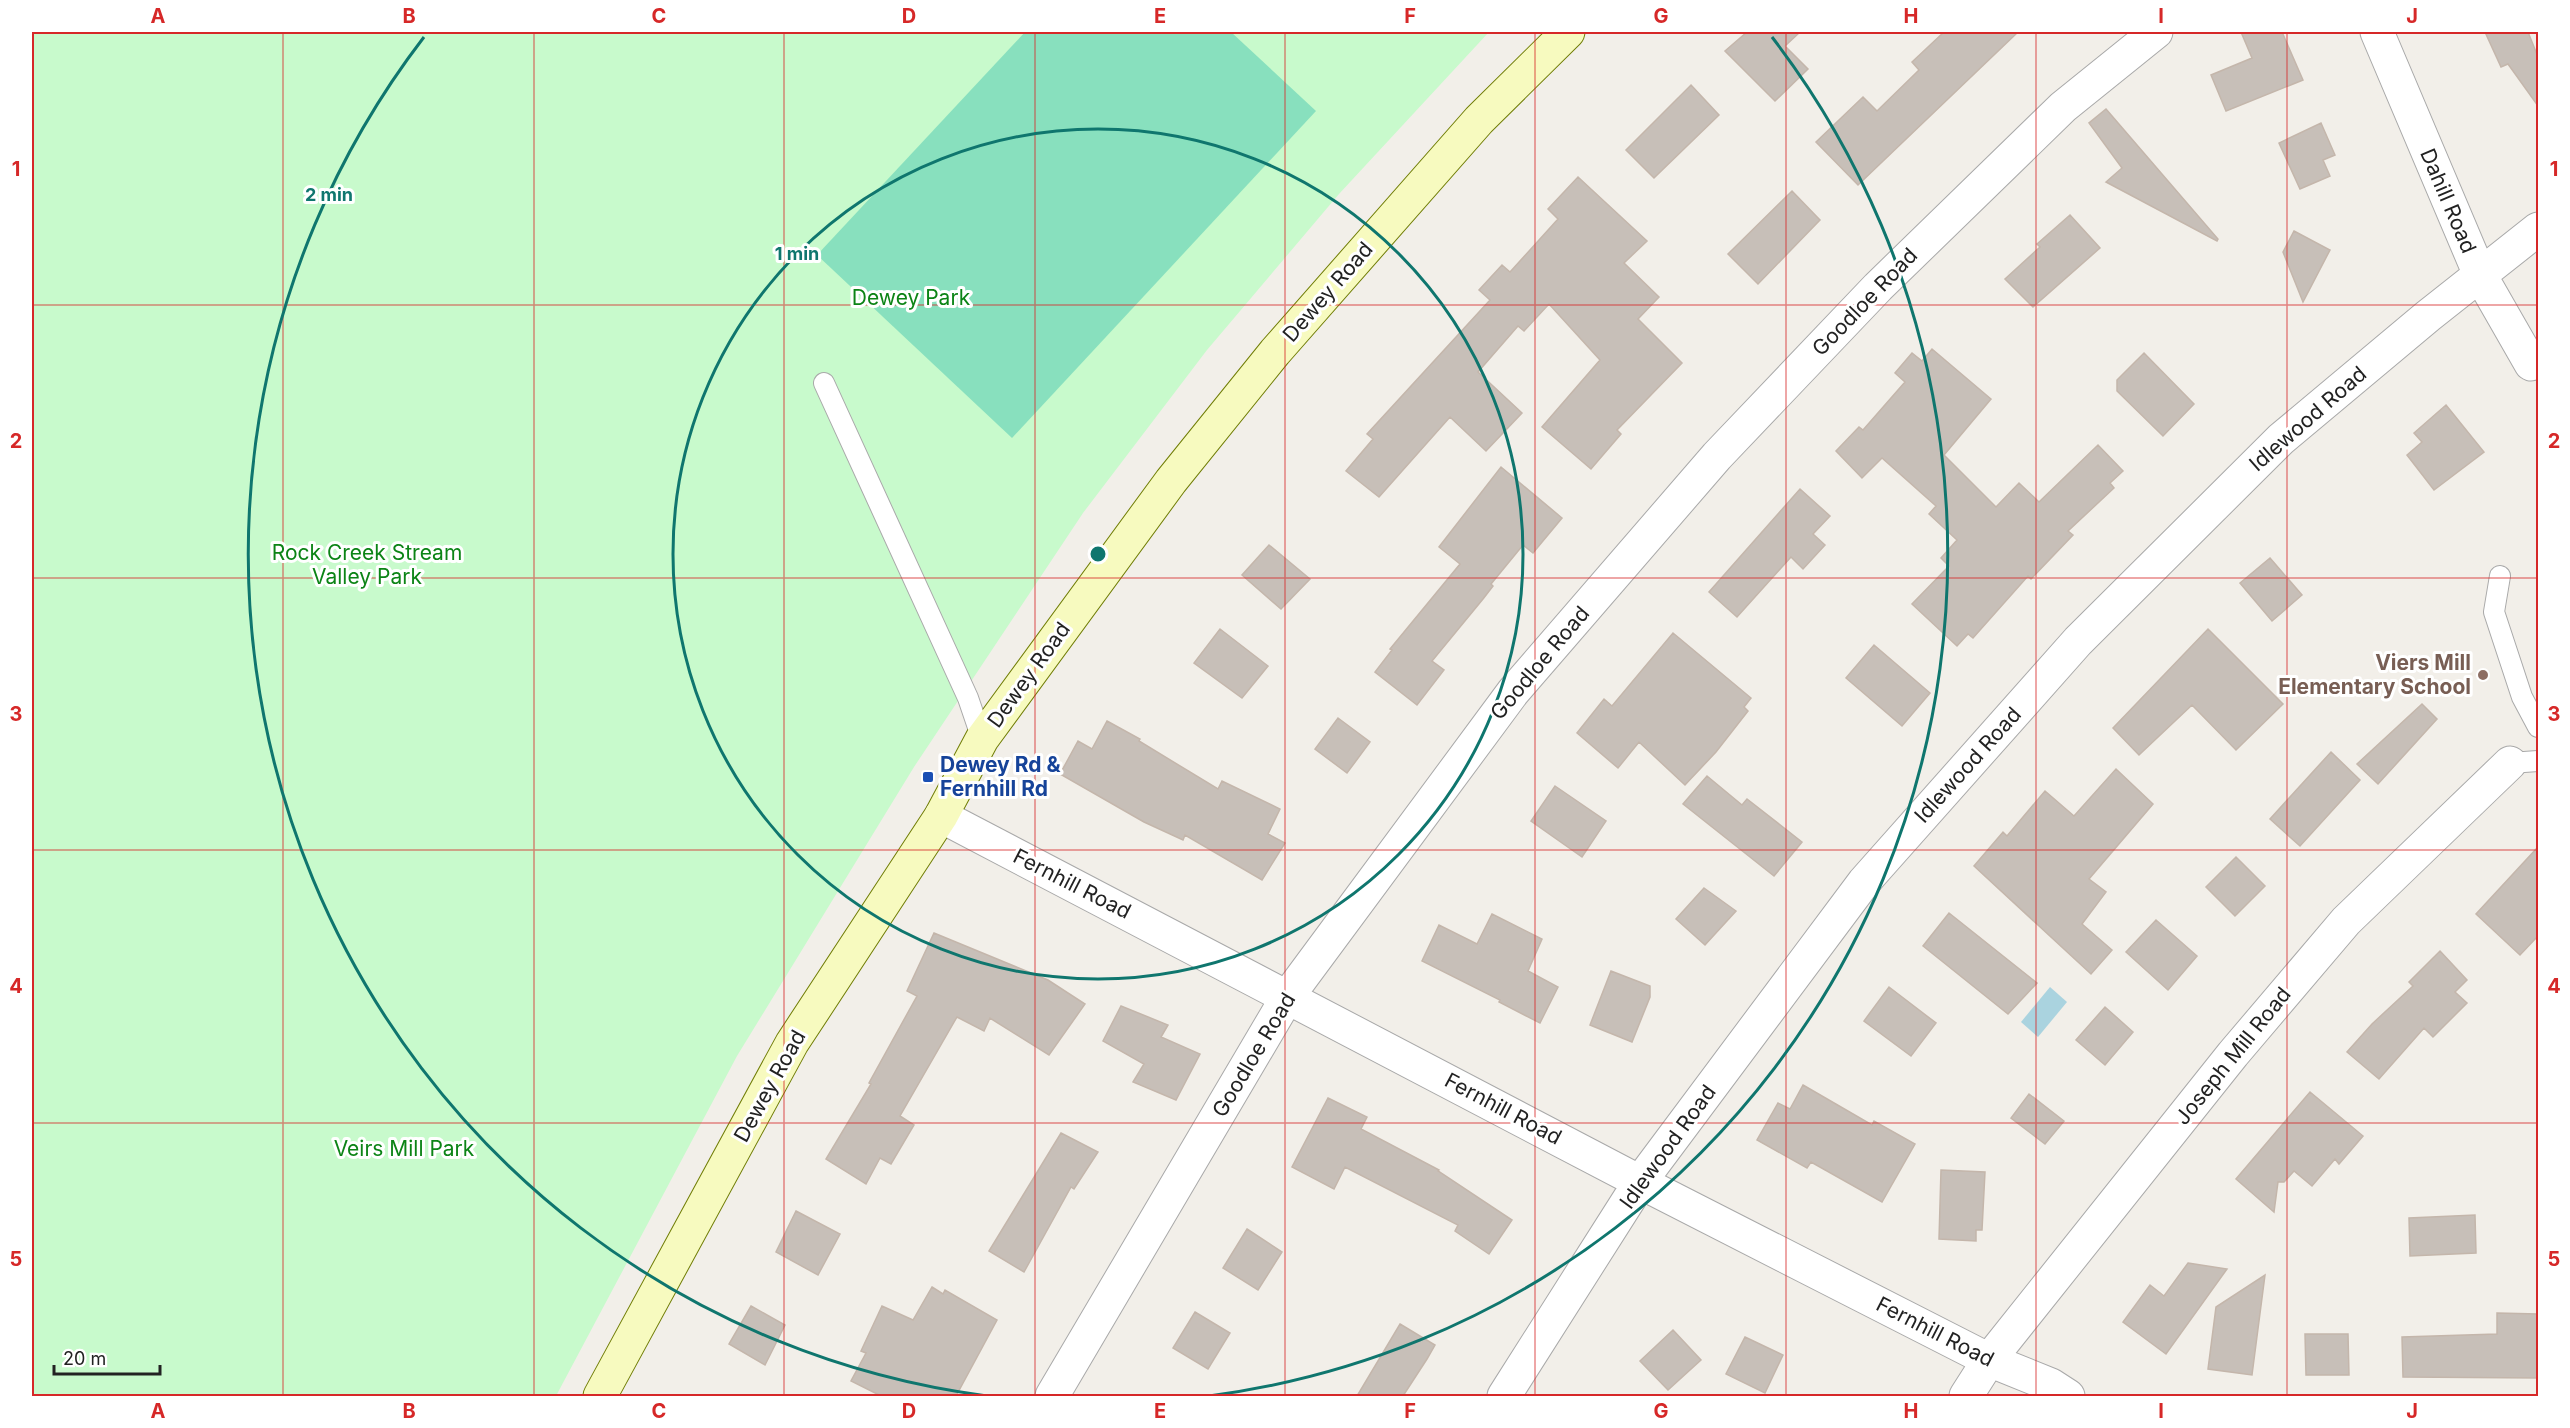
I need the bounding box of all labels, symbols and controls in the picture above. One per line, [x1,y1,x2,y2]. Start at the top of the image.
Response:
text: A [151,4,166,28]
text: B [402,4,416,28]
text: C [652,4,666,28]
text: D [902,4,916,28]
text: E [1154,4,1166,28]
text: F [1404,4,1416,28]
text: G [1653,4,1669,28]
text: H [1904,4,1918,28]
text: I [2158,4,2164,28]
text: J [2406,4,2418,28]
street label: Dahill Road [2415,145,2482,257]
text: 1 [12,157,20,181]
text: 1 [2550,157,2558,181]
text: 2 min [305,184,353,205]
street label: Dewey Road [1278,237,1378,347]
text: 1 min [775,243,819,264]
street label: Goodloe Road [1807,243,1922,361]
park label: Dewey Park [852,285,971,310]
street label: Idlewood Road [2244,361,2371,476]
text: 2 [10,429,22,453]
text: 2 [2548,429,2560,453]
park label: Rock Creek Stream Valley Park [272,540,462,589]
centre of rings [1088,544,1108,564]
street label: Goodloe Road [1485,601,1594,724]
street label: Dewey Road [982,617,1075,732]
place label: Viers Mill Elementary School [2278,650,2471,699]
marker: Viers Mill Elementary School [2476,668,2490,682]
text: 3 [10,702,22,726]
street label: Idlewood Road [1909,702,2026,828]
text: 3 [2548,702,2560,726]
place label: Dewey Rd & Fernhill Rd [940,752,1061,801]
marker: Dewey Rd & Fernhill Rd [921,770,935,784]
street label: Fernhill Road [1009,843,1135,924]
text: 4 [9,974,23,998]
text: 4 [2547,974,2561,998]
street label: Joseph Mill Road [2169,982,2296,1130]
street label: Goodloe Road [1207,988,1300,1121]
street label: Dewey Road [729,1025,811,1146]
street label: Fernhill Road [1441,1067,1566,1150]
street label: Idlewood Road [1614,1080,1721,1213]
park label: Veirs Mill Park [334,1136,475,1161]
text: 5 [10,1247,22,1271]
text: 5 [2548,1247,2560,1271]
street label: Fernhill Road [1872,1291,1998,1372]
scale bar [54,1338,160,1376]
text: 20 m [63,1348,106,1369]
text: A [151,1399,166,1423]
text: B [402,1399,416,1423]
text: C [652,1399,666,1423]
text: D [902,1399,916,1423]
text: E [1154,1399,1166,1423]
text: F [1404,1399,1416,1423]
text: G [1653,1399,1669,1423]
text: H [1904,1399,1918,1423]
text: I [2158,1399,2164,1423]
text: J [2406,1399,2418,1423]

